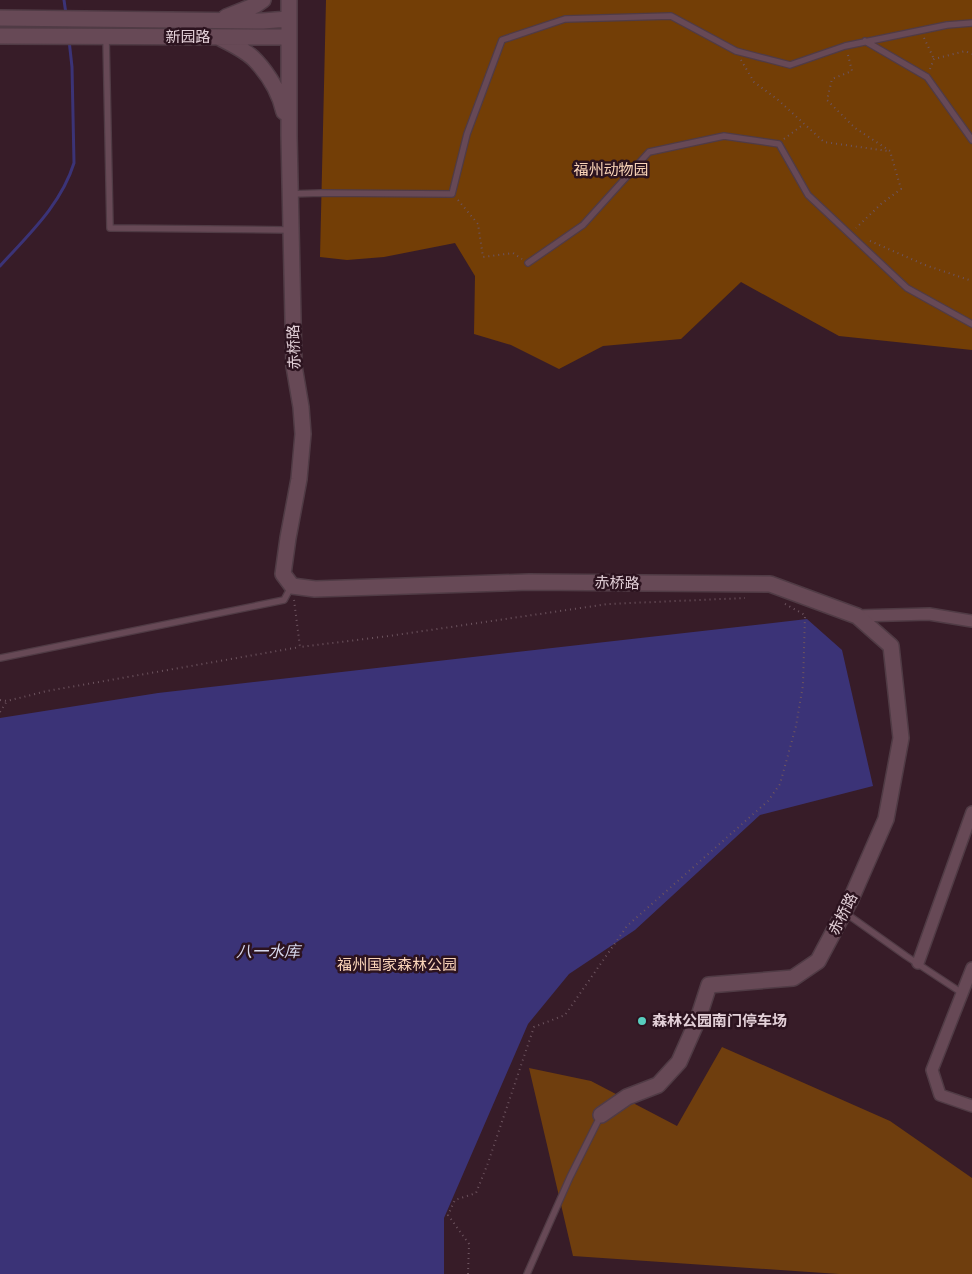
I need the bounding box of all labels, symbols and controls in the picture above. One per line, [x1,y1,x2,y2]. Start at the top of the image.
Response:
street label: 新园路 [165,27,211,47]
park label: 福州动物园 [573,160,649,180]
street label: 赤桥路 [283,324,305,370]
street label: 赤桥路 [594,573,640,593]
street label: 赤桥路 [824,889,862,939]
water label: 八一水库 [236,941,303,963]
park label: 福州国家森林公园 [337,955,457,975]
place label: 森林公园南门停车场 [652,1011,787,1031]
marker: 森林公园南门停车场 [636,1015,648,1027]

